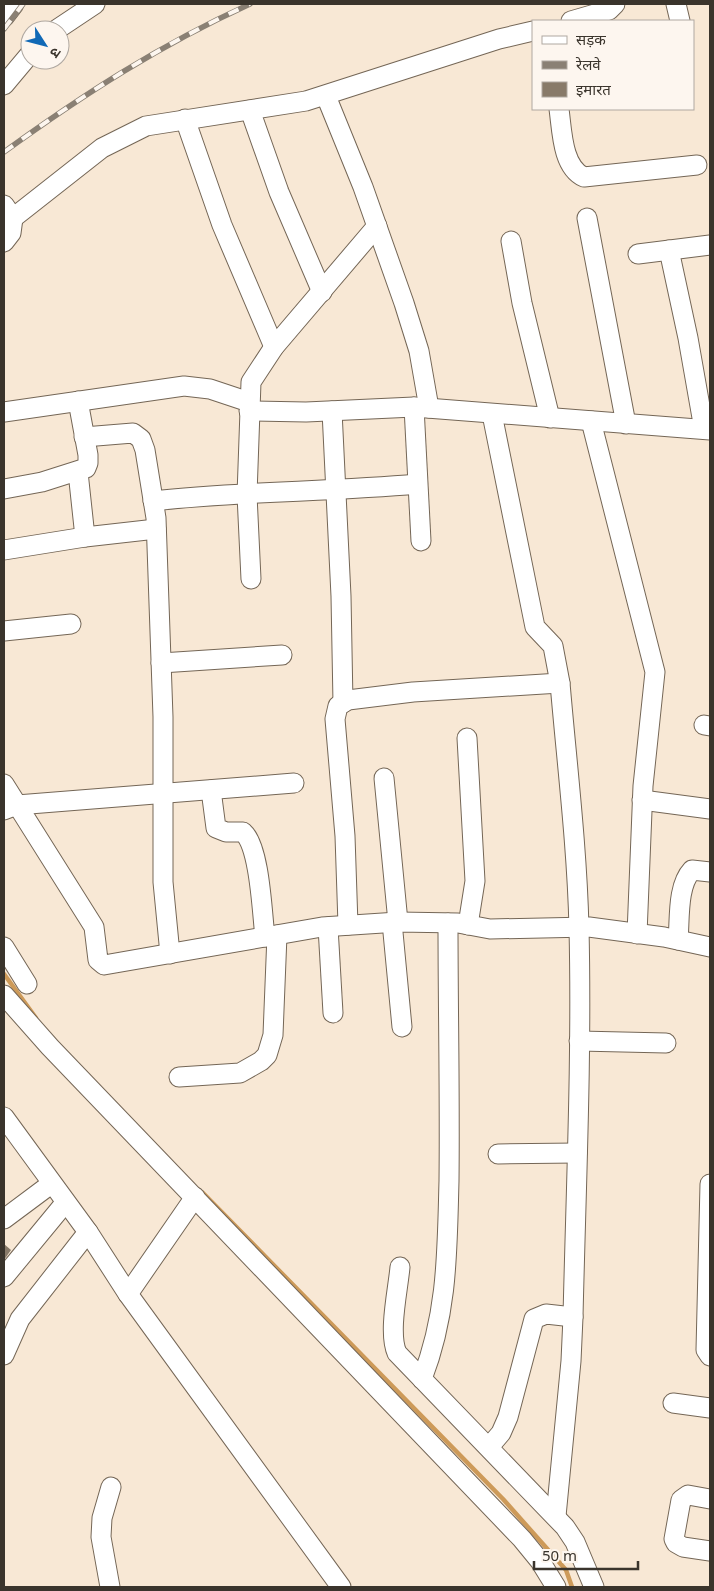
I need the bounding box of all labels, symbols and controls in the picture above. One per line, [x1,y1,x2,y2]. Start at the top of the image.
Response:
north arrow [20,20,70,70]
legend [532,20,694,110]
text: सड़क [576,29,606,49]
text: उ [45,44,66,62]
text: रेलवे [575,54,601,74]
text: इमारत [576,79,611,99]
scale bar [534,1538,638,1570]
text: 50 m [542,1545,577,1565]

